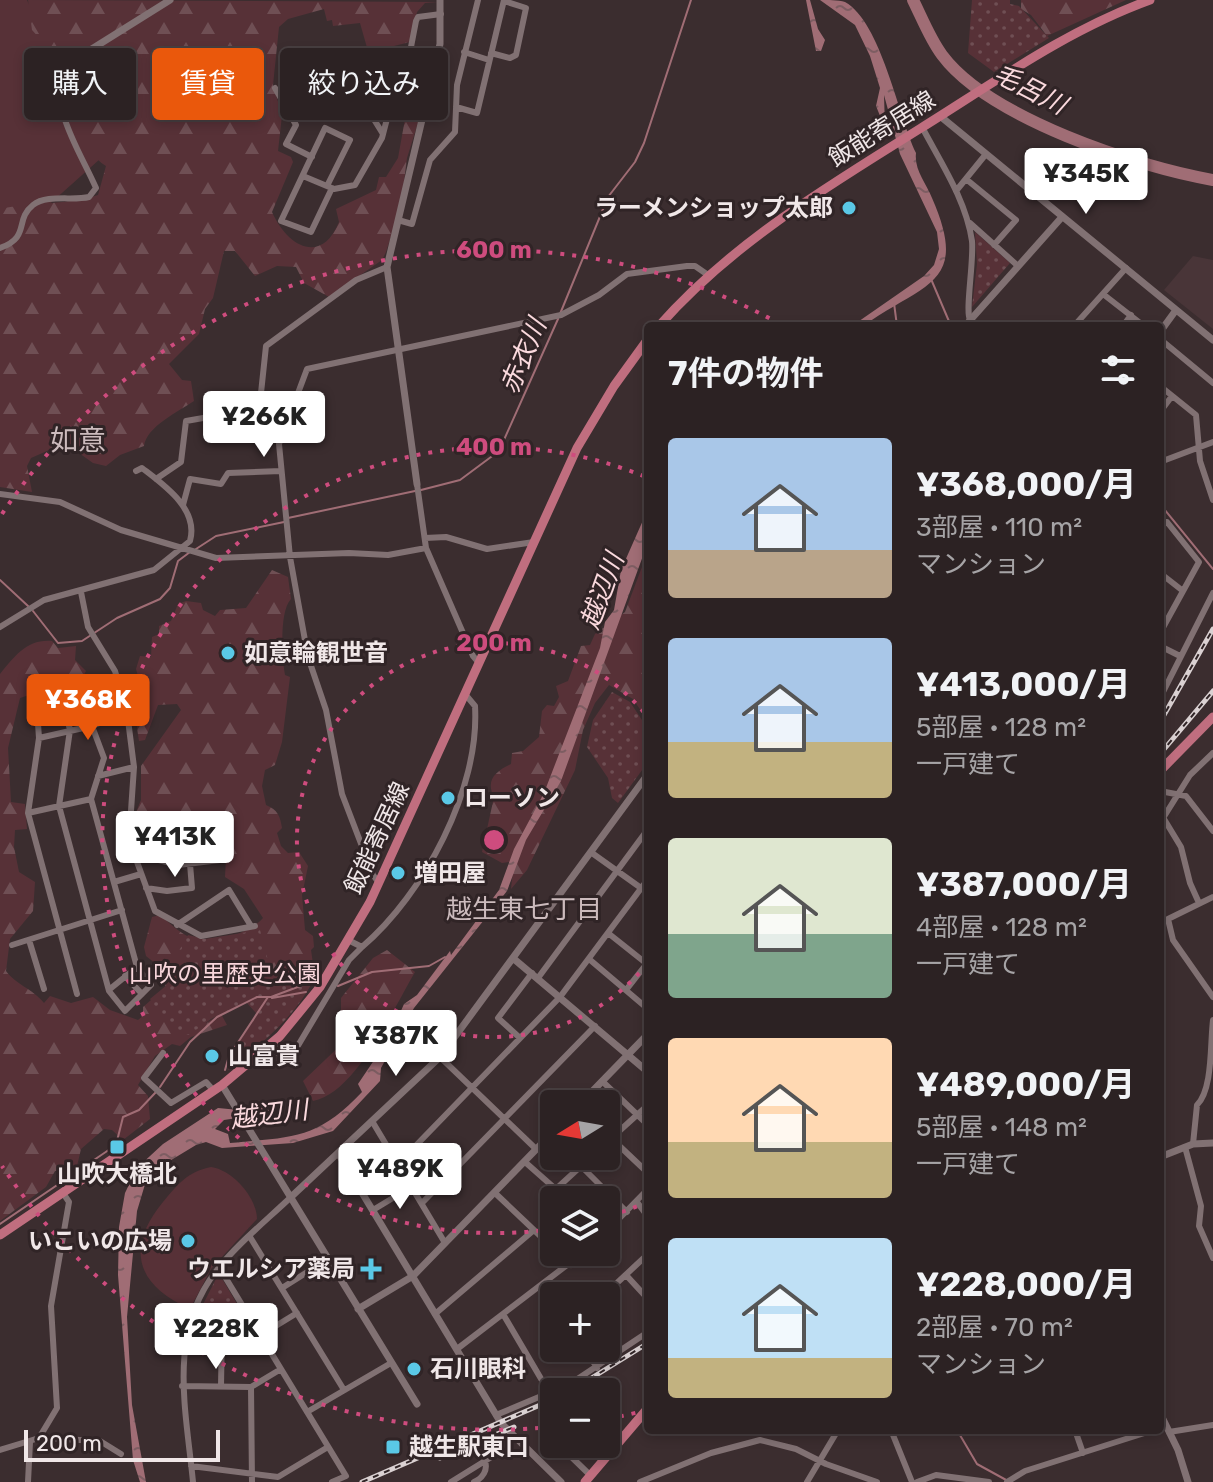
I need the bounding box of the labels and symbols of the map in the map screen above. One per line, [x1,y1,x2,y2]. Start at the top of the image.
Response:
water label: 毛呂川 [988,58,1074,122]
street label: 飯能寄居線 [824,85,940,173]
pin: ¥345K [1030,148,1142,216]
place label: ラーメンショップ太郎 [594,194,833,222]
marker: ラーメンショップ太郎 [840,199,858,217]
text: 600 m [456,236,532,264]
water label: 赤衣川 [494,311,554,398]
pin: ¥266K [208,391,320,459]
district label: 如意 [50,424,106,457]
text: 400 m [456,433,532,461]
water label: 越辺川 [575,546,631,633]
text: 200 m [456,629,532,657]
place label: 如意輪観世音 [244,639,388,667]
marker: 如意輪観世音 [219,644,237,662]
pin: ¥368K [32,674,144,742]
street label: 飯能寄居線 [339,778,415,898]
place label: ローソン [464,784,560,812]
marker: ローソン [439,789,457,807]
pin: ¥413K [119,811,231,879]
centre of rings [480,826,508,854]
place label: 増田屋 [414,859,486,887]
marker: 増田屋 [389,864,407,882]
district label: 越生東七丁目 [446,894,602,925]
park label: 山吹の里歴史公園 [129,960,321,988]
pin: ¥387K [340,1010,452,1078]
place label: 山富貴 [228,1042,300,1070]
marker: 山富貴 [203,1047,221,1065]
north arrow [540,1090,620,1170]
water label: 越辺川 [228,1094,313,1135]
marker: 山吹大橋北 [108,1138,126,1156]
pin: ¥489K [344,1143,456,1211]
place label: 山吹大橋北 [57,1160,177,1188]
place label: いこいの広場 [28,1227,172,1255]
marker: いこいの広場 [179,1232,197,1250]
place label: ウエルシア薬局 [187,1255,355,1283]
marker: ウエルシア薬局 [362,1260,380,1278]
pin: ¥228K [160,1303,272,1371]
place label: 石川眼科 [430,1355,526,1383]
marker: 石川眼科 [405,1360,423,1378]
scale bar [24,1426,220,1462]
place label: 越生駅東口 [409,1433,529,1461]
marker: 越生駅東口 [384,1438,402,1456]

